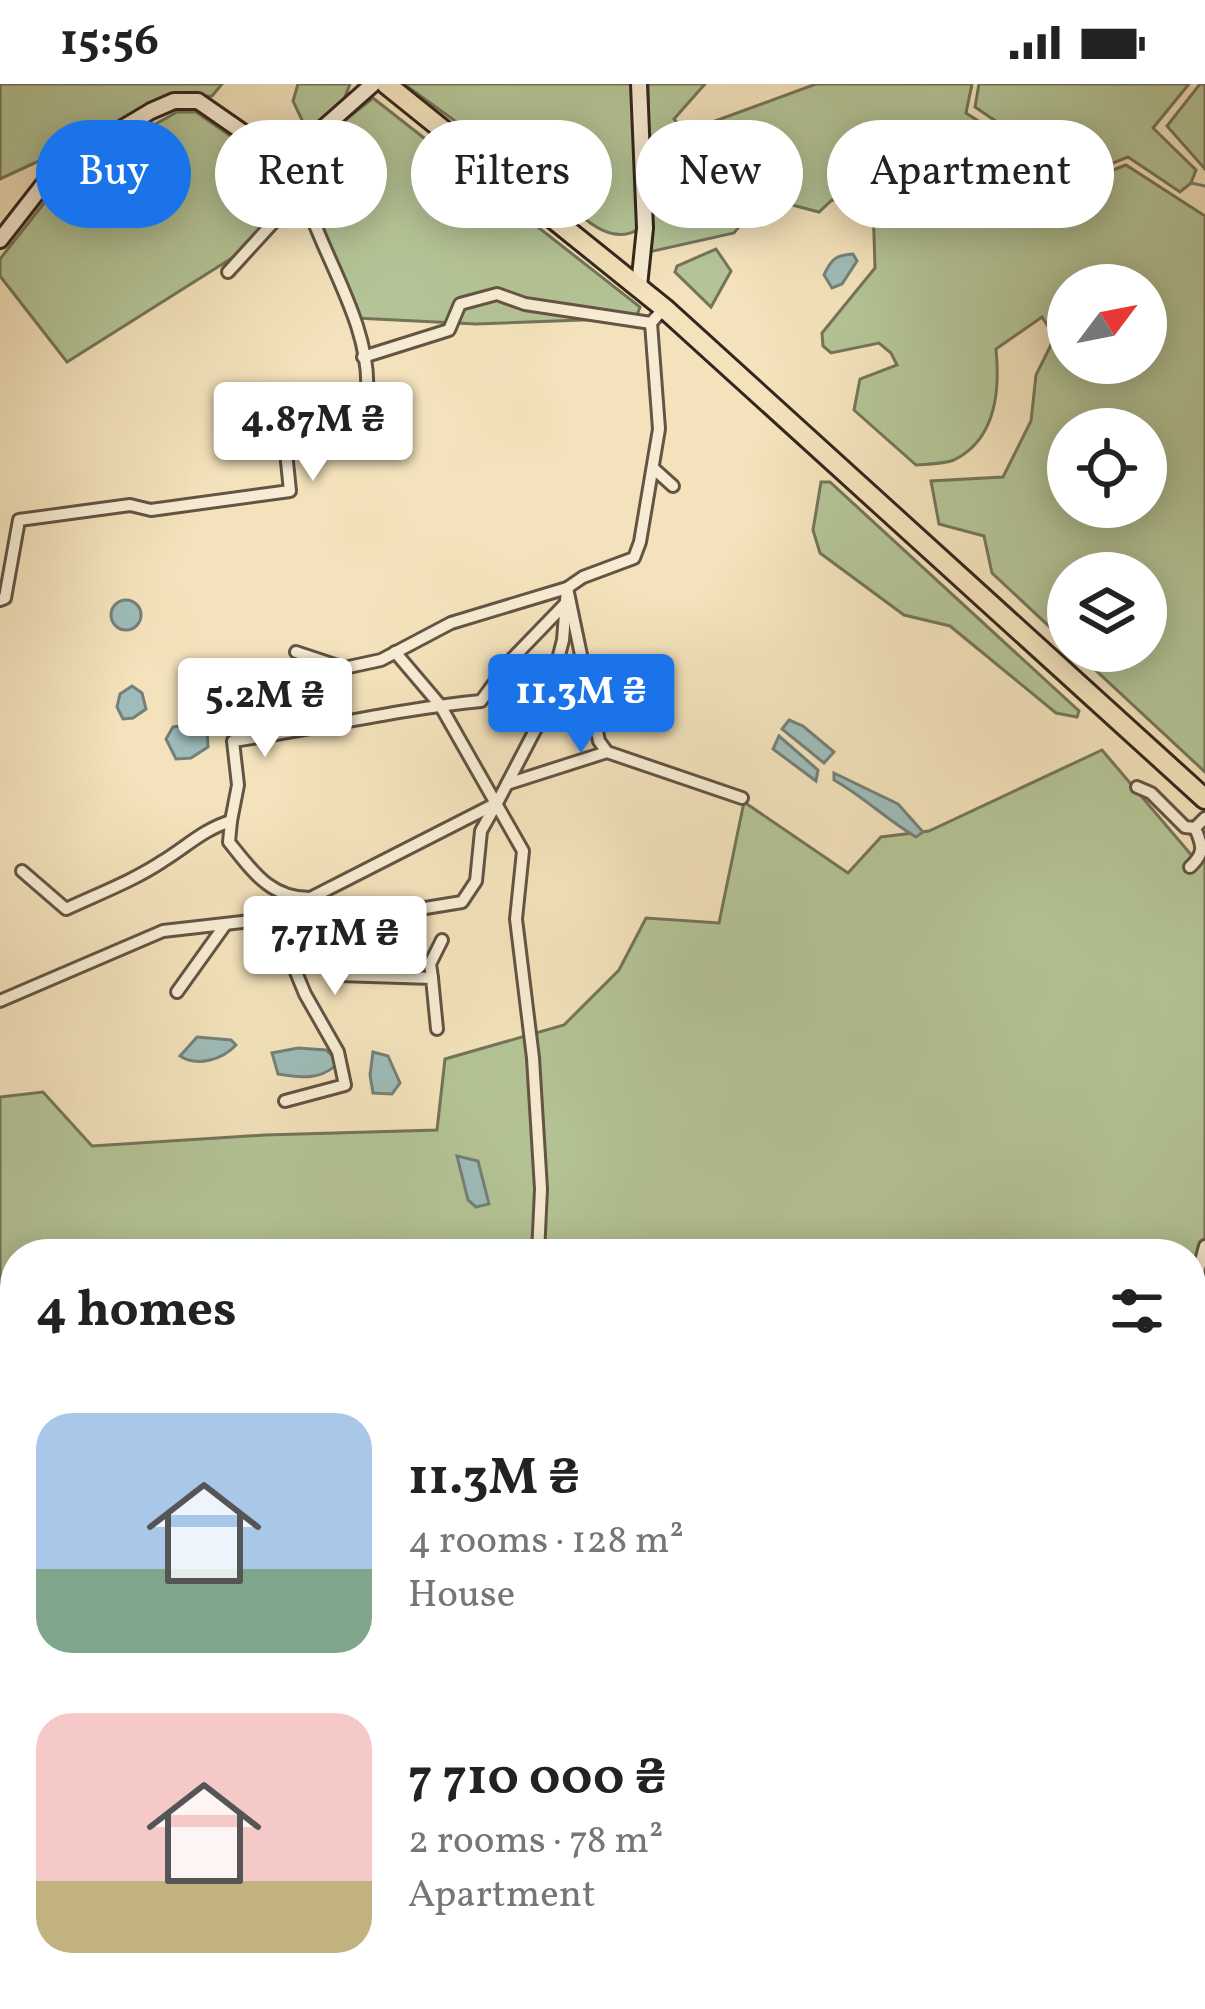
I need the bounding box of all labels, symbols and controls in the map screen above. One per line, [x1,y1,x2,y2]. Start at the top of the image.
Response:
text: 15:56 [60,11,159,74]
chip: Buy [36,120,191,228]
chip: Rent [215,120,387,228]
chip: Filters [411,120,612,228]
chip: New [636,120,803,228]
chip: Apartment [827,120,1114,228]
north arrow [1047,264,1167,384]
map controls [1047,264,1167,672]
pin: 4.87M ₴ [202,382,424,484]
text: 4.87M ₴ [241,394,385,448]
button: locate [1047,408,1167,528]
button: layers [1047,552,1167,672]
pin: 11.3M ₴ [470,654,692,756]
pin: 5.2M ₴ [167,658,363,760]
text: 11.3M ₴ [515,666,647,720]
text: 5.2M ₴ [205,670,325,724]
pin: 7.71M ₴ [224,896,446,998]
text: 7.71M ₴ [271,908,399,962]
text: 4 homes [36,1276,237,1347]
icon: filters [1104,1278,1170,1344]
text: 11.3M ₴ [408,1444,580,1515]
icon: home [132,1461,276,1605]
text: 4 rooms · 128 m² [408,1515,684,1569]
text: House [408,1569,515,1623]
text: 7 710 000 ₴ [408,1744,666,1815]
icon: home [132,1761,276,1905]
text: 2 rooms · 78 m² [408,1815,663,1869]
text: Apartment [408,1869,596,1923]

